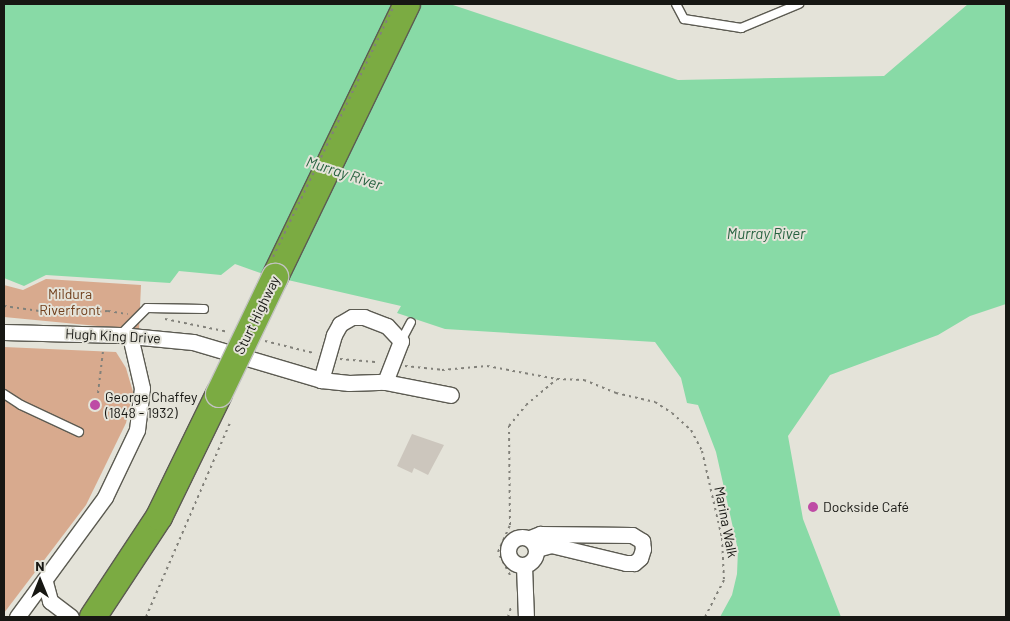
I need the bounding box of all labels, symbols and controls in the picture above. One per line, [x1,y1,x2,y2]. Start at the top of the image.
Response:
water label: Murray River [304,152,384,194]
water label: Murray River [727,225,805,243]
street label: Sturt Highway [231,273,283,357]
park label: Mildura Riverfront [39,286,101,318]
street label: Hugh King Drive [65,325,161,347]
place label: George Chaffey (1848 - 1932) [105,389,198,422]
marker: George Chaffey (1848 - 1932) [89,399,101,411]
street label: Marina Walk [711,485,741,559]
place label: Dockside Café [823,499,909,515]
marker: Dockside Café [807,501,819,513]
north arrow [15,556,65,606]
text: N [35,557,45,574]

